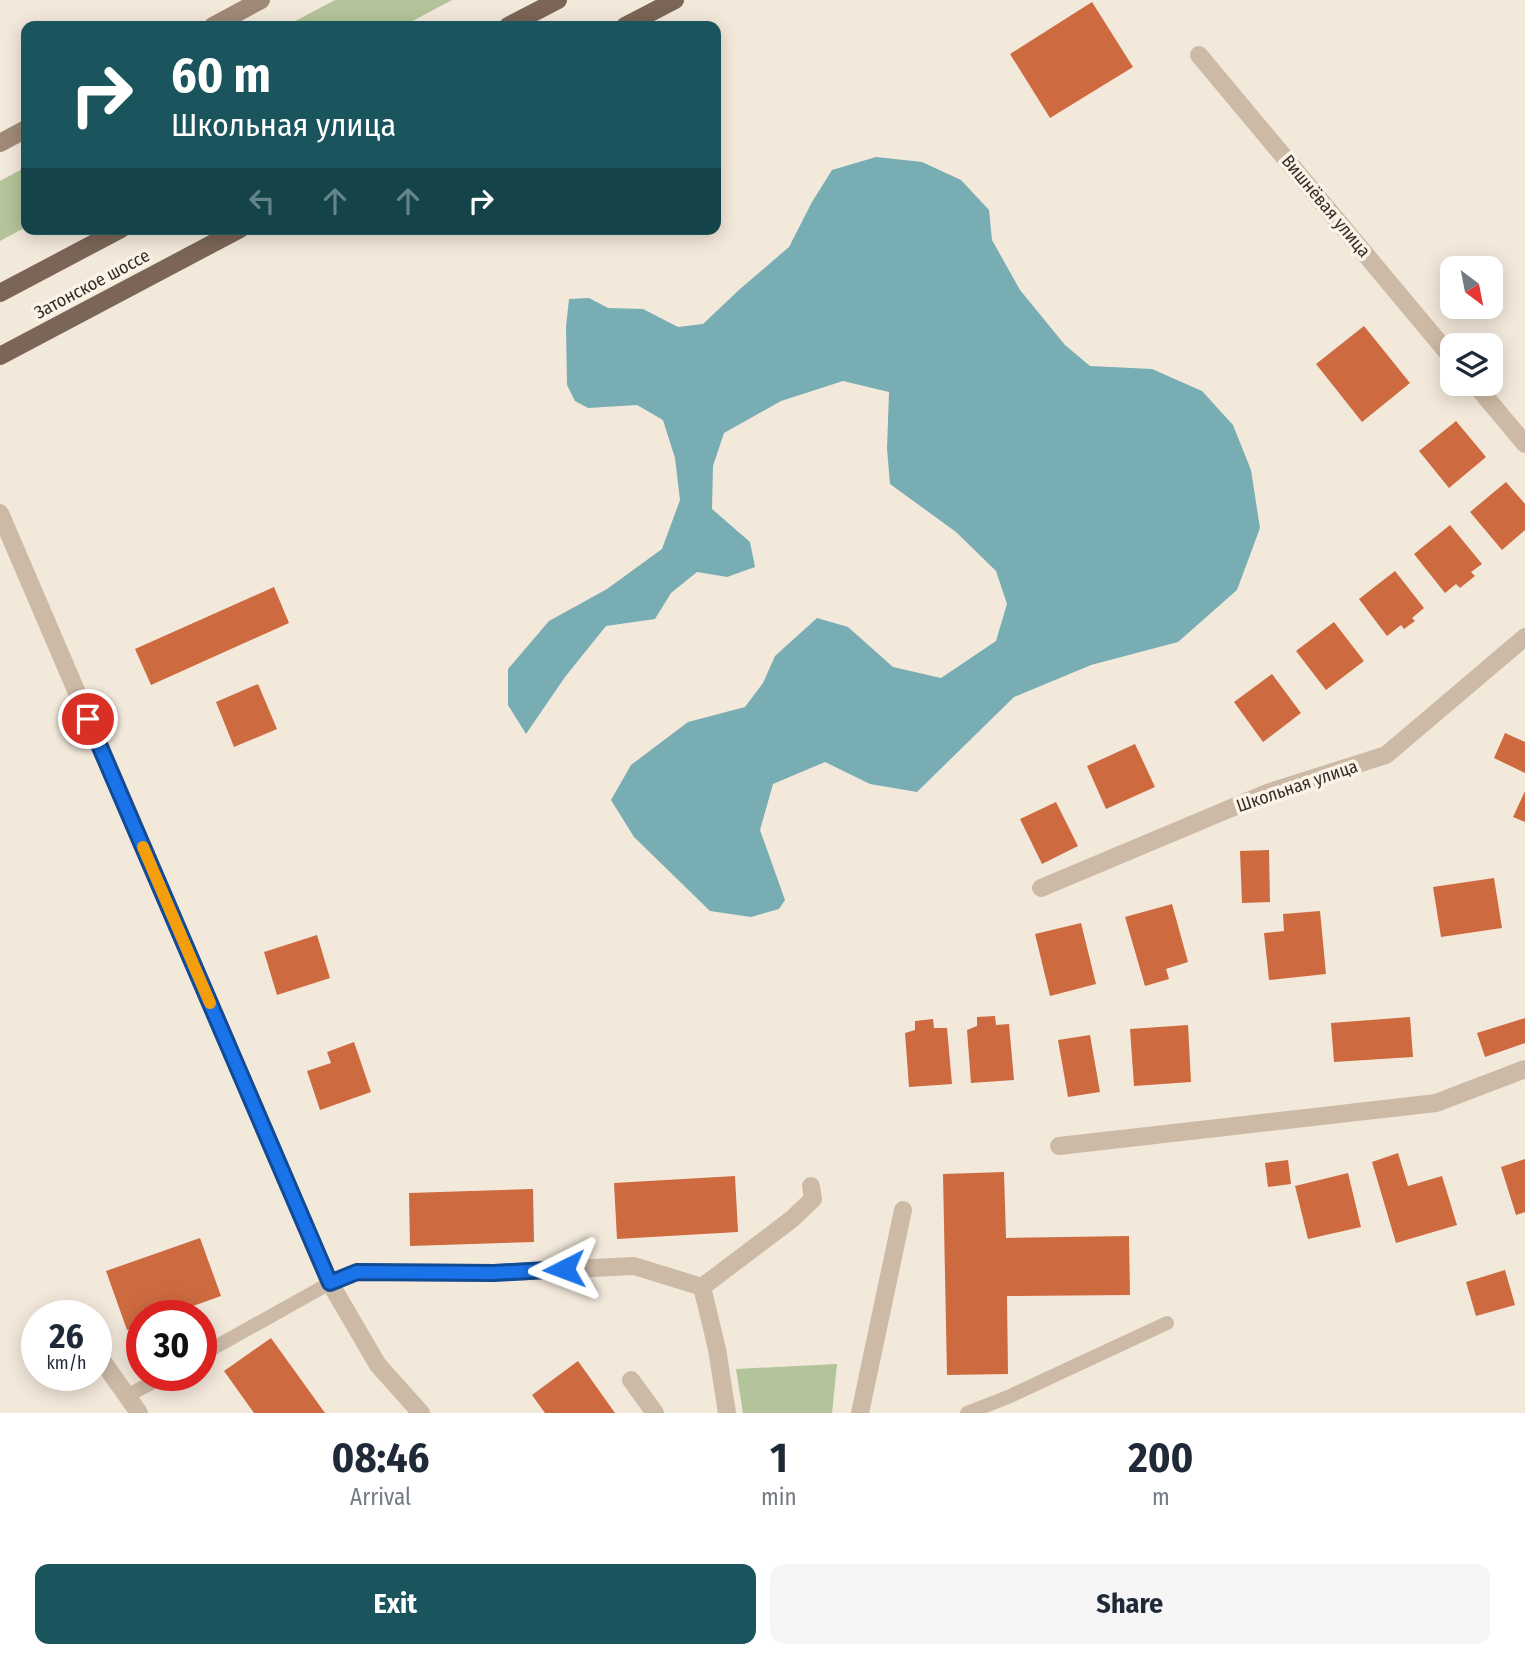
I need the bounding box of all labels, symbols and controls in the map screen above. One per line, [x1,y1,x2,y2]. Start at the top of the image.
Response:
text: 60 m [171,46,271,105]
icon: right [56,49,147,140]
text: Школьная улица [171,106,396,144]
street label: Вишнёвая улица [1277,150,1375,262]
icon: left [243,182,281,220]
icon: ahead [316,182,354,220]
icon: ahead [389,182,427,220]
icon: right [462,182,500,220]
street label: Затонское шоссе [31,244,154,324]
north arrow [1440,256,1503,318]
map controls [1440,256,1503,396]
button: layers [1440,333,1503,396]
pin [58,689,118,749]
icon: arrive [69,700,107,738]
street label: Школьная улица [1234,755,1361,817]
position arrow [527,1232,601,1306]
speed limit sign: 30 [126,1300,217,1391]
text: 26 [49,1315,84,1357]
text: km/h [46,1352,87,1374]
text: 08:46 [332,1433,430,1483]
text: 1 [770,1433,788,1483]
text: 200 [1128,1433,1194,1483]
text: Arrival [350,1483,411,1511]
text: min [761,1483,797,1511]
text: m [1152,1483,1170,1511]
button: Exit [35,1564,756,1644]
button: Share [770,1564,1490,1644]

